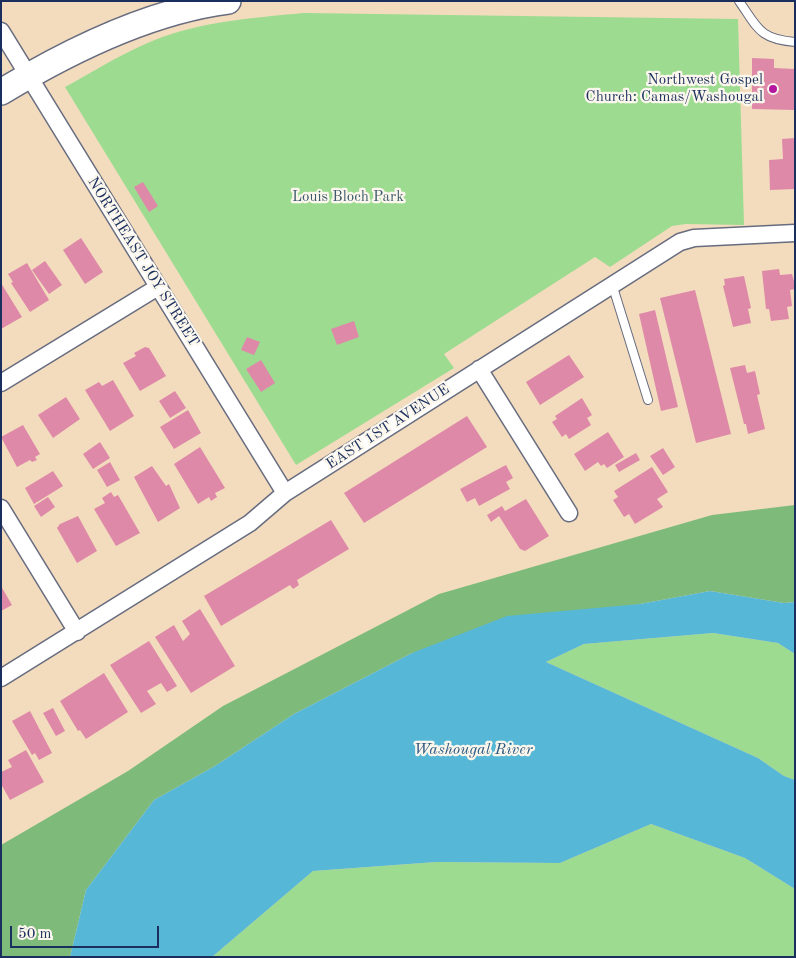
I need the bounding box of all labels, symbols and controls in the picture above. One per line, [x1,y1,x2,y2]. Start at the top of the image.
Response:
place label: Northwest Gospel Church: Camas/Washougal [586,71,763,106]
marker: Northwest Gospel Church: Camas/Washougal [767,83,779,95]
street label: NORTHEAST JOY STREET [83,174,203,350]
park label: Louis Bloch Park [292,188,404,206]
street label: EAST 1ST AVENUE [323,380,453,474]
water label: Washougal River [413,740,533,760]
scale bar [12,916,161,948]
text: 50 m [18,927,52,942]

